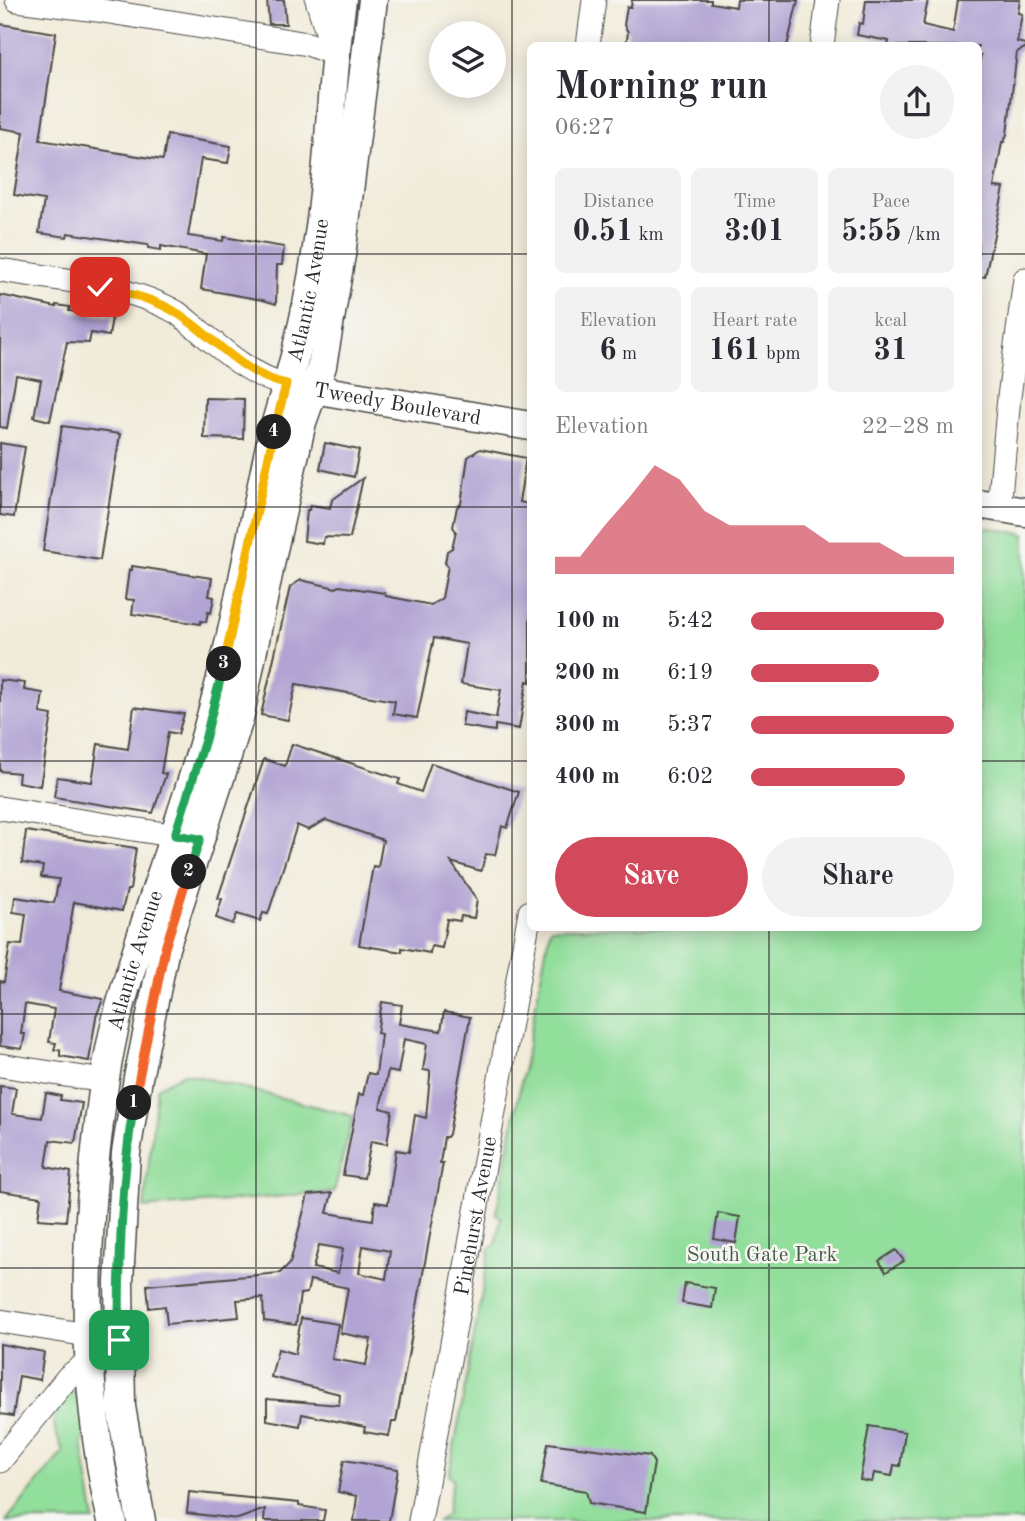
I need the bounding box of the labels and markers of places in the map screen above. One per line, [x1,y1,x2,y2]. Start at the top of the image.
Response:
pin [70,257,130,317]
pin: 4 [256,414,292,450]
pin: 3 [206,646,242,682]
pin: 2 [172,854,206,890]
pin: 1 [116,1086,152,1120]
pin [89,1310,149,1370]

